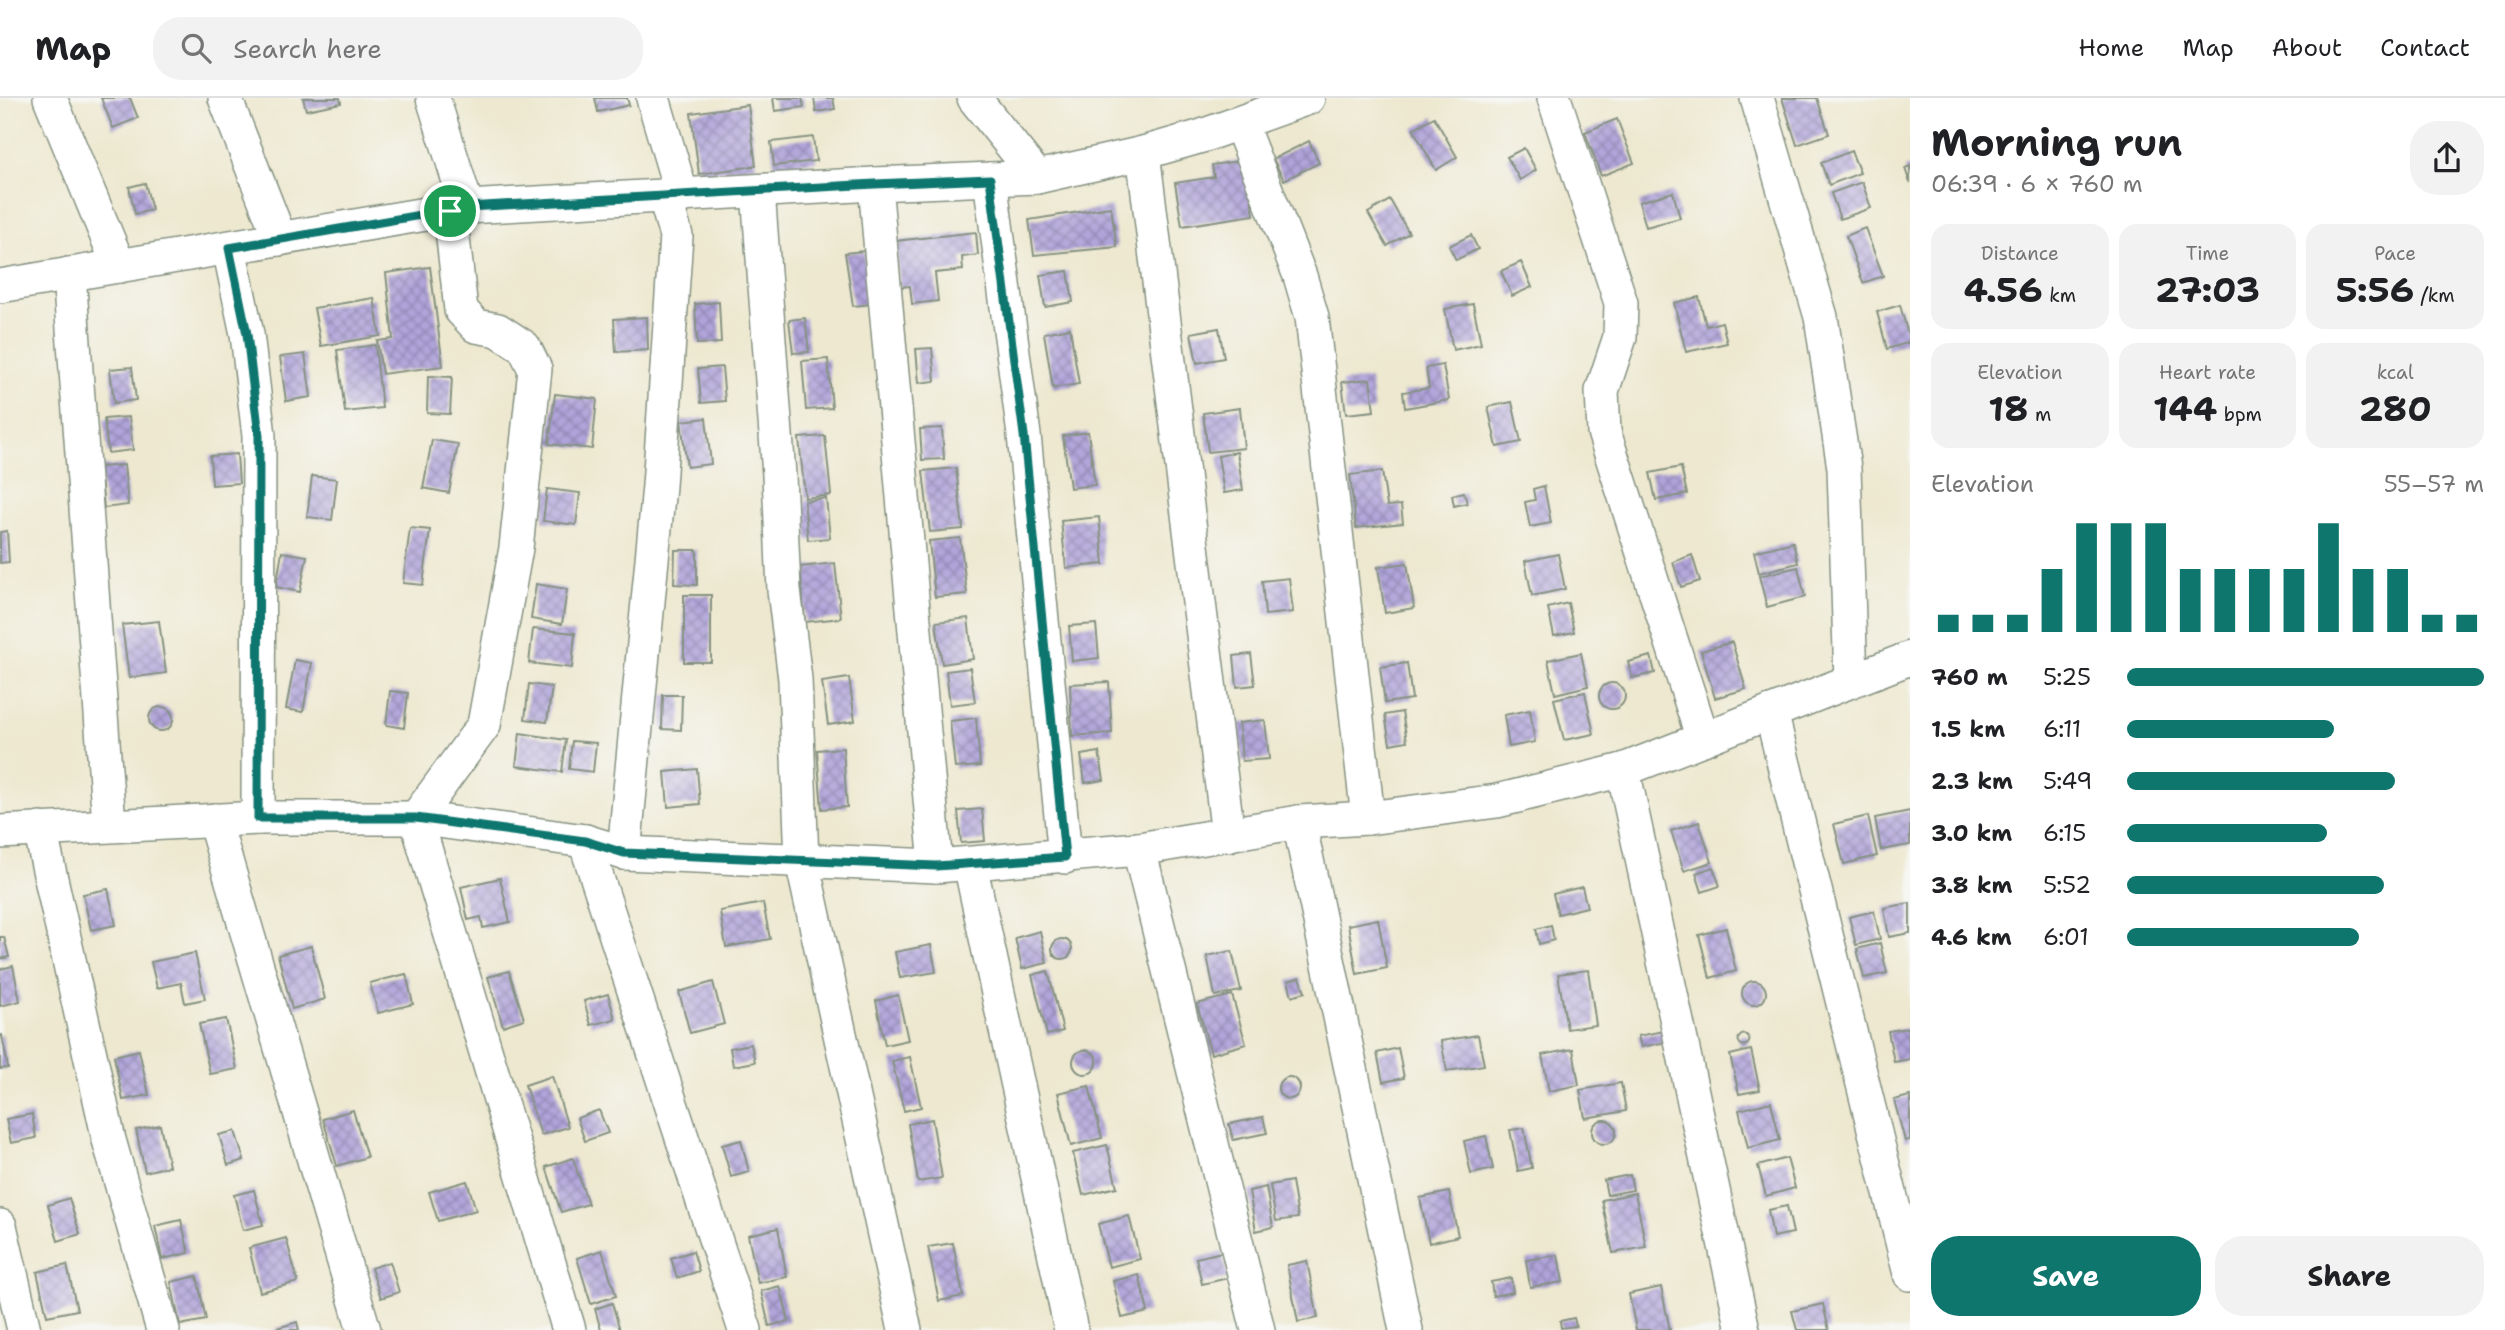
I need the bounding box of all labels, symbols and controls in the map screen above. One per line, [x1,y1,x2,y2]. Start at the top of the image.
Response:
search box [153,17,643,80]
text: Map [35,26,111,71]
icon: search [177,29,215,67]
text: Search here [233,31,382,66]
text: Home [2078,32,2144,64]
text: Map [2182,32,2234,64]
text: About [2272,32,2342,64]
text: Contact [2380,32,2470,64]
text: Morning run [1931,117,2182,168]
button: share [2410,121,2484,195]
text: 06:39 · 6 × 760 m [1931,169,2142,199]
pin [420,181,480,241]
icon: arrive [431,192,469,230]
text: Distance [1981,241,2059,266]
text: Time [2186,241,2229,266]
text: Pace [2374,241,2416,266]
text: 4.56 [1964,266,2043,313]
text: 27:03 [2155,266,2260,313]
text: 5:56 [2336,266,2414,313]
text: km [2043,283,2076,308]
text: /km [2414,283,2455,308]
text: Elevation [1977,360,2062,385]
text: Heart rate [2159,360,2256,385]
text: kcal [2377,360,2414,385]
text: 18 [1988,385,2029,432]
text: 144 [2153,385,2217,432]
text: 280 [2359,385,2432,432]
text: m [2029,402,2051,427]
text: bpm [2217,402,2262,427]
text: Elevation [1931,469,2034,499]
text: 55–57 m [2384,469,2484,499]
text: 760 m [1931,662,2008,692]
text: 5:25 [2043,662,2091,692]
text: 1.5 km [1931,714,2005,744]
text: 6:11 [2043,714,2081,744]
text: 2.3 km [1931,766,2013,796]
text: 5:49 [2043,766,2092,796]
text: 3.0 km [1931,818,2012,848]
text: 6:15 [2043,818,2086,848]
text: 3.8 km [1931,870,2012,900]
text: 5:52 [2043,870,2091,900]
text: 4.6 km [1931,922,2012,952]
text: 6:01 [2043,922,2089,952]
button: Save [1931,1236,2201,1316]
button: Share [2215,1236,2484,1316]

